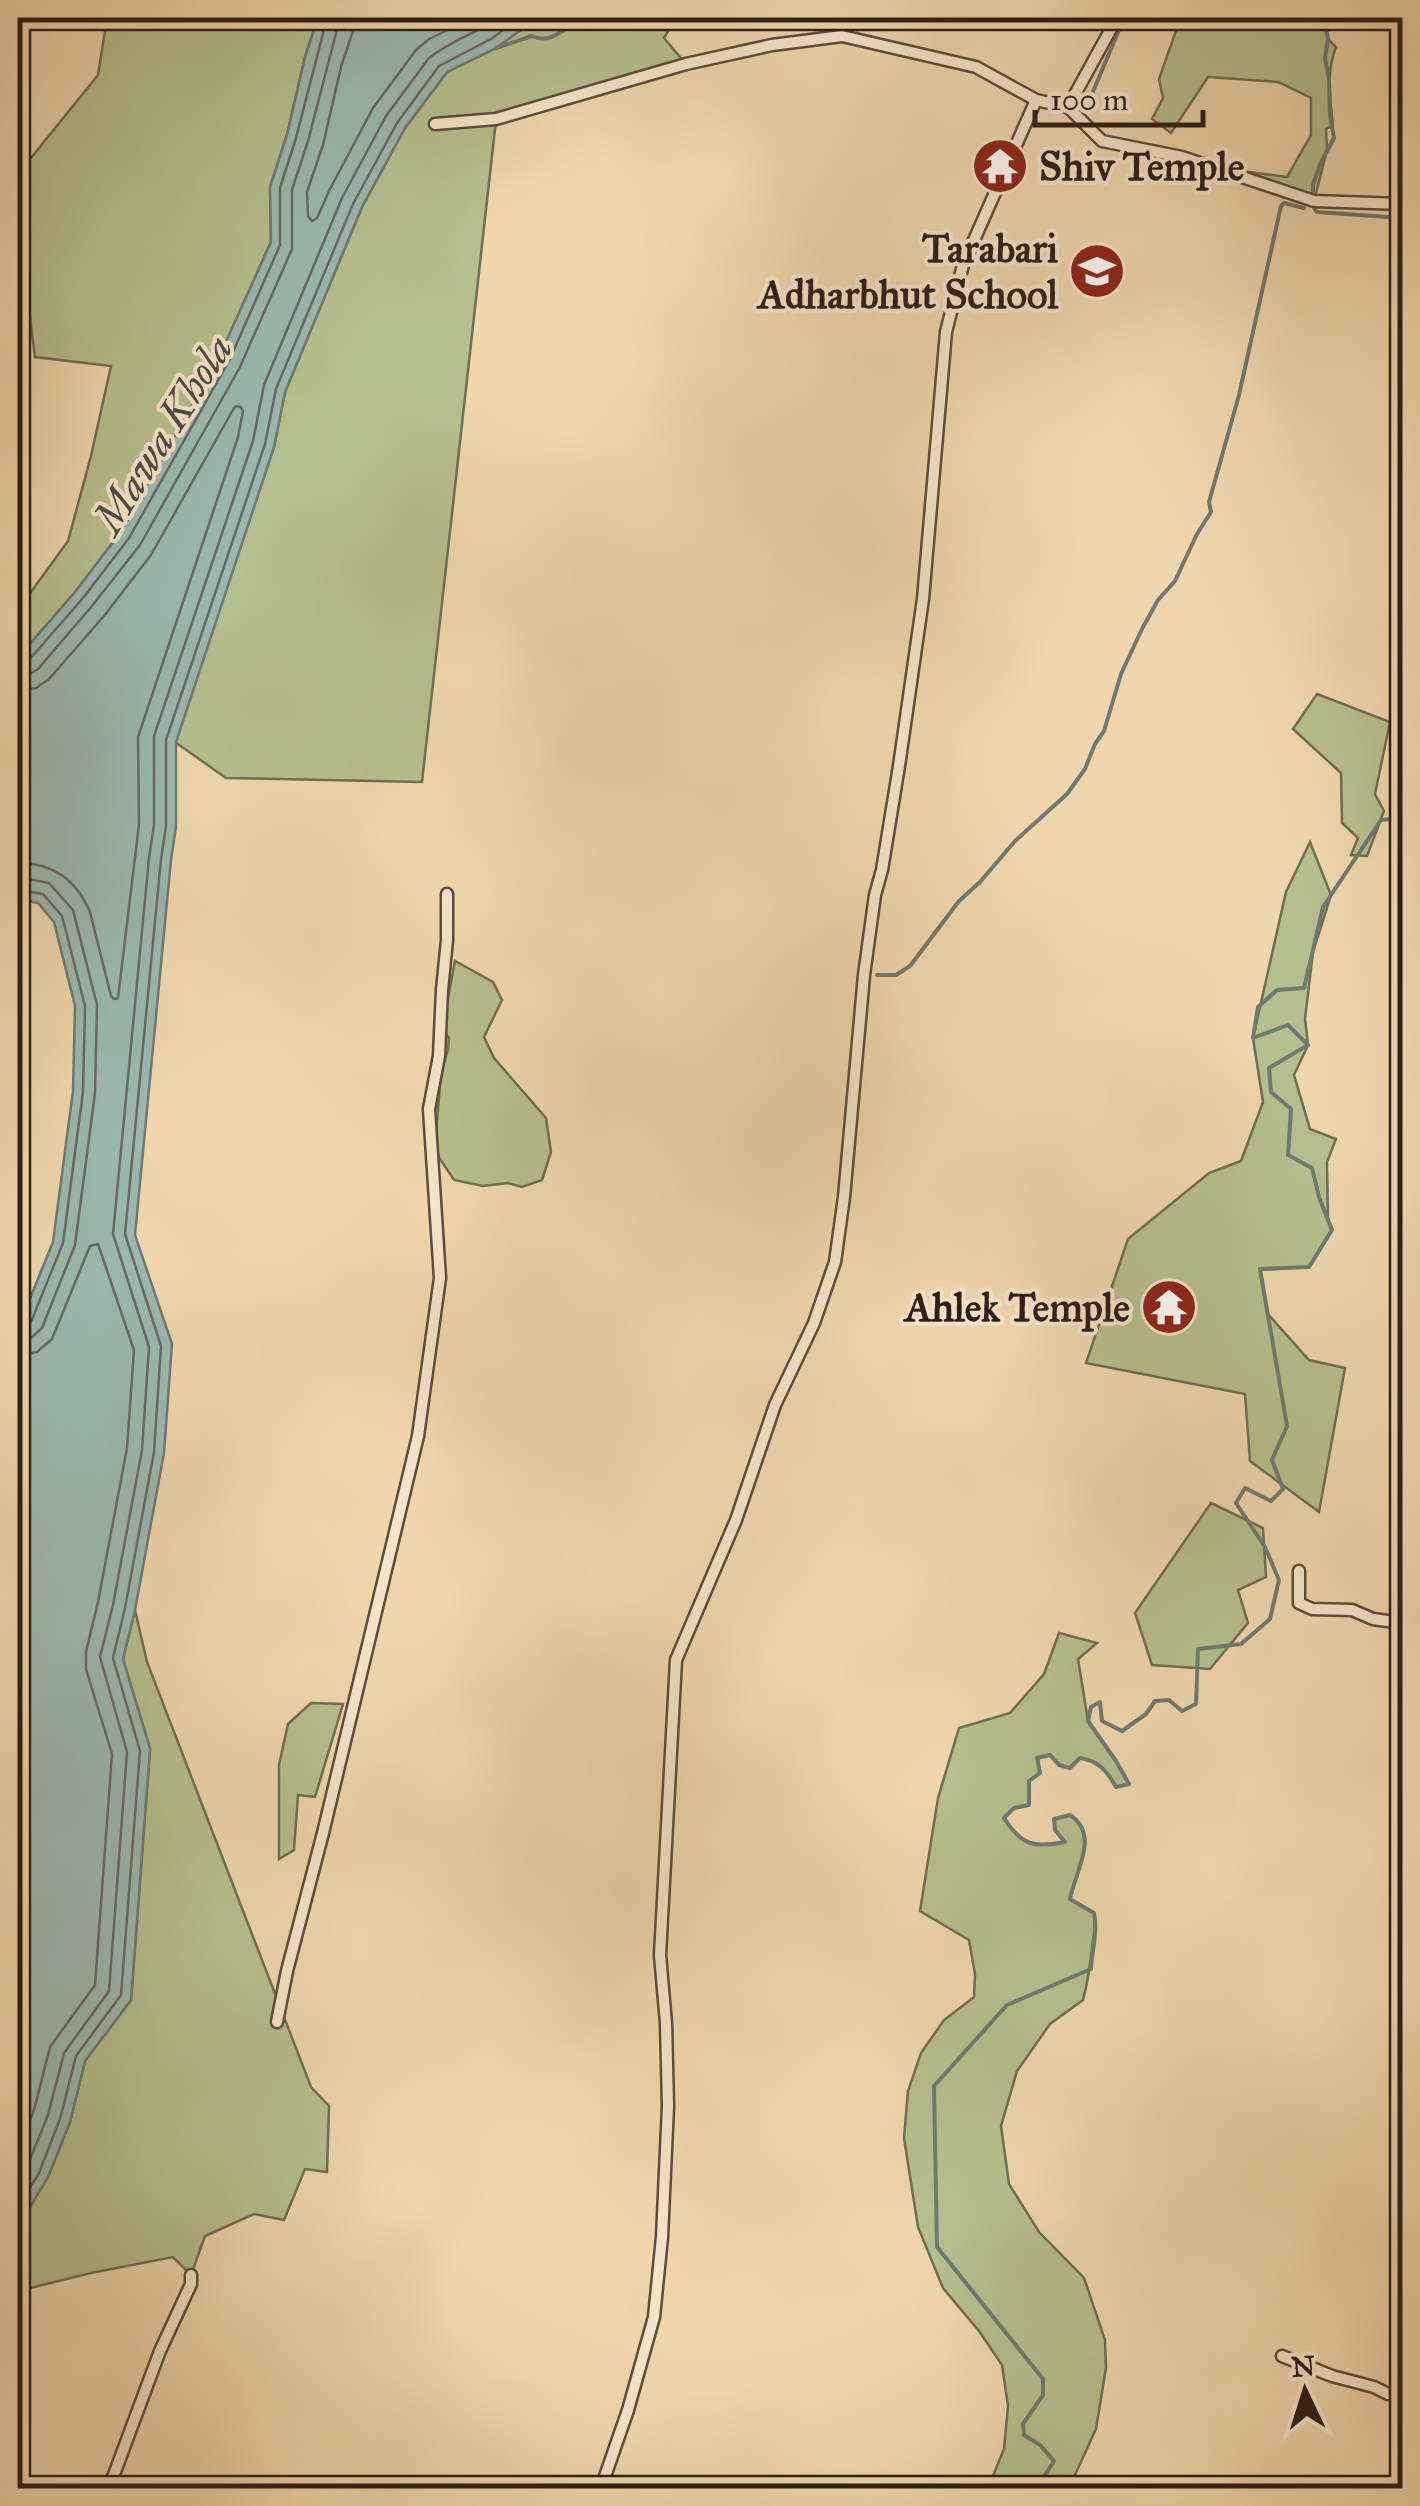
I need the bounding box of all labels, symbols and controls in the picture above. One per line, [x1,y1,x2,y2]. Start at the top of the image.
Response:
scale bar [1035,65,1202,127]
text: 100 m [1050,82,1128,118]
temple icon: Shiv Temple [970,136,1030,196]
place label: Shiv Temple [1039,142,1245,191]
place label: Tarabari Adharbhut School [755,224,1059,319]
school or university icon: Tarabari Adharbhut School [1067,241,1127,301]
water label: Mawa Khola [80,325,244,546]
temple icon: Ahlek Temple [1139,1277,1199,1337]
place label: Ahlek Temple [902,1283,1130,1332]
north arrow [1255,2341,1355,2441]
text: N [1290,2348,1317,2385]

